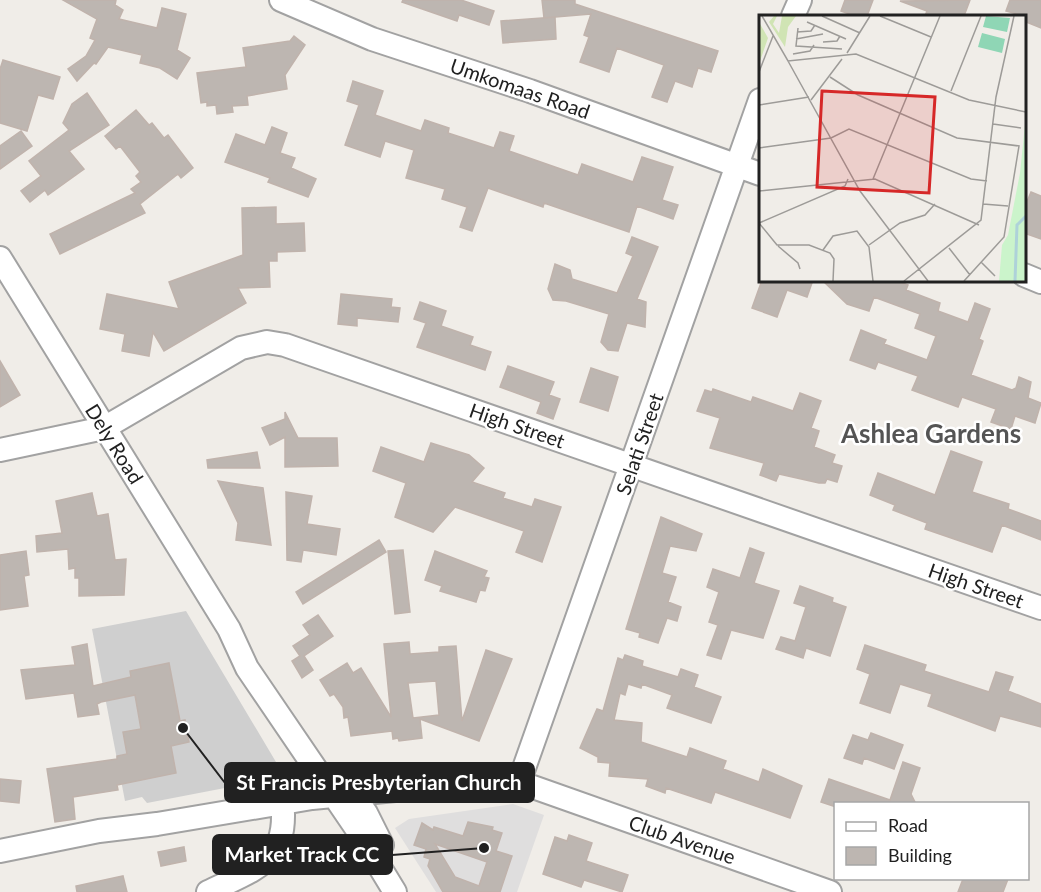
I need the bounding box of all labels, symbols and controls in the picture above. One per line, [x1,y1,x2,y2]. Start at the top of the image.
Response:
inset map [759,15,1026,282]
street label: Umkomaas Road [447,53,593,123]
street label: Selati Street [610,390,668,498]
street label: High Street [466,398,568,453]
street label: Dely Road [81,399,149,488]
district label: Ashlea Gardens [840,417,1021,449]
street label: High Street [925,558,1027,613]
callout: St Francis Presbyterian Church [225,763,534,802]
text: St Francis Presbyterian Church [236,769,522,794]
legend [834,802,1029,880]
street label: Club Avenue [626,810,739,868]
text: Road [888,814,928,836]
callout: Market Track CC [213,835,392,874]
text: Market Track CC [225,841,380,866]
text: Building [888,844,952,866]

